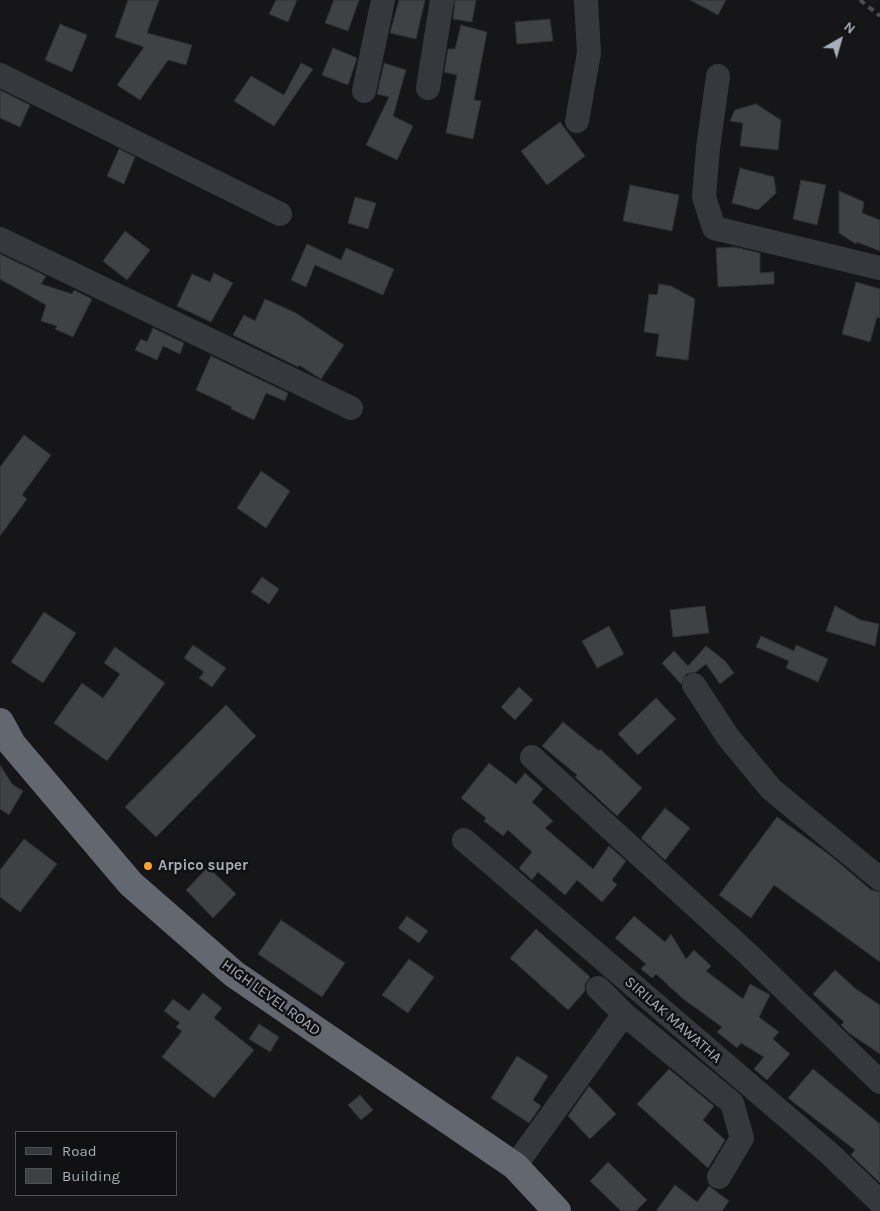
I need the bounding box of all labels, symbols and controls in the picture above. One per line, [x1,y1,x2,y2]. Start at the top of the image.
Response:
north arrow [815,15,865,65]
text: N [840,18,859,38]
place label: Arpico super [158,857,248,875]
marker: Arpico super [142,860,154,872]
street label: HIGH LEVEL ROAD [218,956,324,1040]
street label: SIRILAK MAWATHA [621,973,725,1067]
legend [15,1131,178,1196]
text: Road [62,1142,97,1160]
text: Building [62,1167,120,1185]

